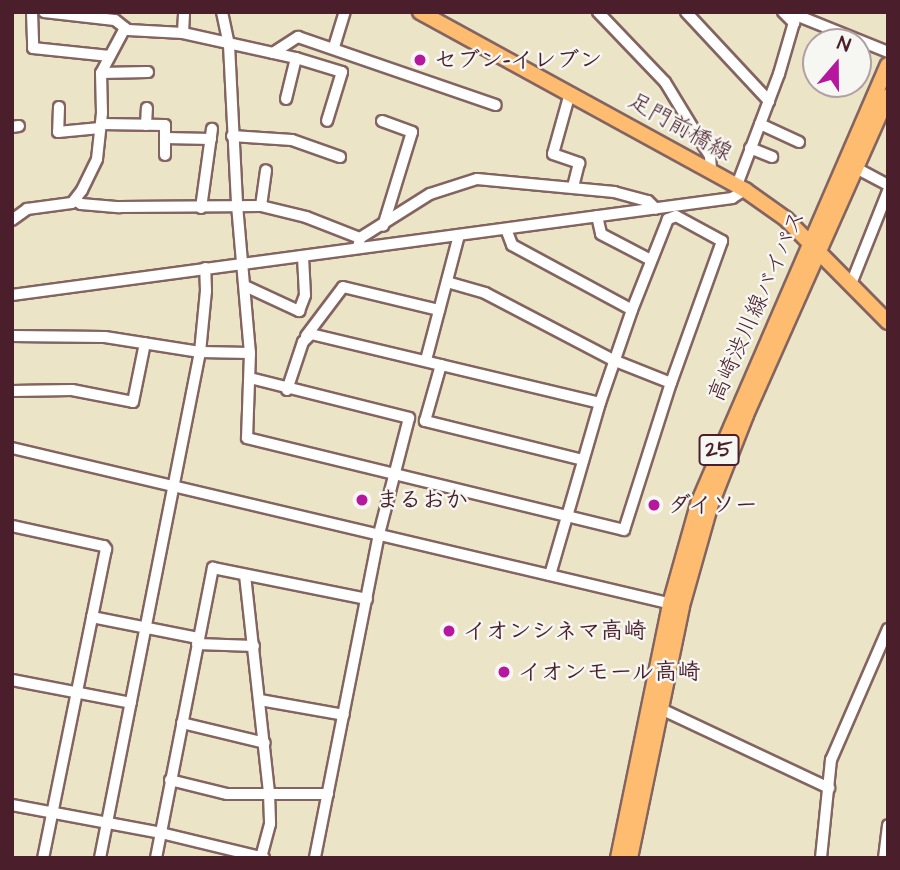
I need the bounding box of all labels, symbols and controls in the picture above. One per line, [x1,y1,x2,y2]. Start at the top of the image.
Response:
north arrow [802,28,872,98]
text: N [833,30,854,59]
place label: セブン-イレブン [434,46,602,74]
marker: セブン-イレブン [412,52,428,68]
street label: 足門前橋線 [623,87,737,167]
street label: 高崎渋川線バイパス [702,206,812,406]
road number: 25 [698,433,740,468]
place label: まるおか [376,486,468,514]
place label: ダイソー [668,491,760,519]
marker: まるおか [354,492,370,508]
marker: ダイソー [646,497,662,513]
place label: イオンシネマ高崎 [463,617,647,645]
marker: イオンシネマ高崎 [441,623,457,639]
place label: イオンモール高崎 [518,658,702,686]
marker: イオンモール高崎 [496,664,512,680]

